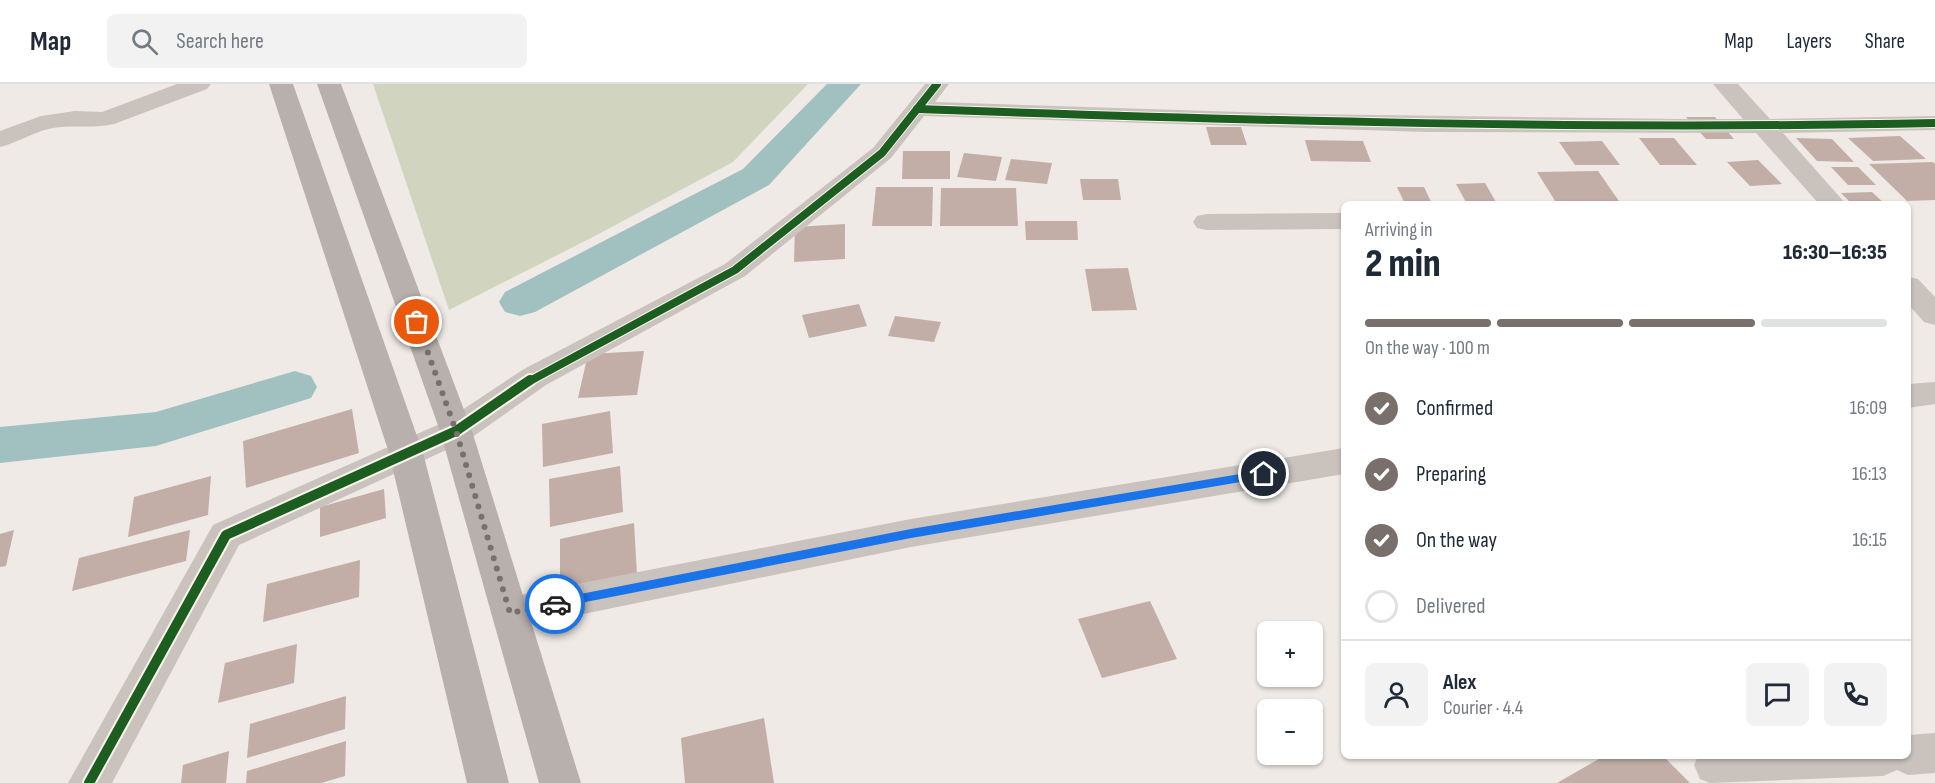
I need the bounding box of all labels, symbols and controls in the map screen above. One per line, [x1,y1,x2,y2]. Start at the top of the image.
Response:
search box [107,14,527,68]
text: Map [30,25,71,58]
icon: search [128,25,161,58]
text: Search here [176,28,264,55]
text: Map [1724,29,1753,54]
text: Layers [1786,29,1832,54]
text: Share [1865,29,1905,54]
text: Arriving in [1365,218,1433,242]
text: 16:30–16:35 [1783,239,1887,266]
text: 2 min [1365,241,1441,288]
pin [391,296,442,347]
icon: bag [400,305,433,338]
text: On the way · 100 m [1365,336,1490,360]
icon: check [1365,392,1398,425]
text: Confirmed [1416,395,1493,422]
text: 16:09 [1850,396,1887,420]
pin [1238,448,1289,499]
icon: home [1247,457,1280,490]
icon: check [1365,458,1398,491]
text: Preparing [1416,461,1486,488]
text: 16:13 [1852,462,1887,486]
icon: check [1365,524,1398,557]
text: On the way [1416,527,1497,554]
text: 16:15 [1852,528,1887,552]
courier [525,574,585,634]
icon: car [539,588,572,621]
text: Delivered [1416,593,1485,620]
map controls [1257,621,1323,765]
button: + [1257,621,1323,687]
button: person [1365,663,1428,726]
button: chat [1746,663,1809,726]
button: phone [1824,663,1887,726]
text: Alex [1443,669,1476,696]
text: Courier · 4.4 [1443,696,1523,720]
button: − [1257,699,1323,765]

